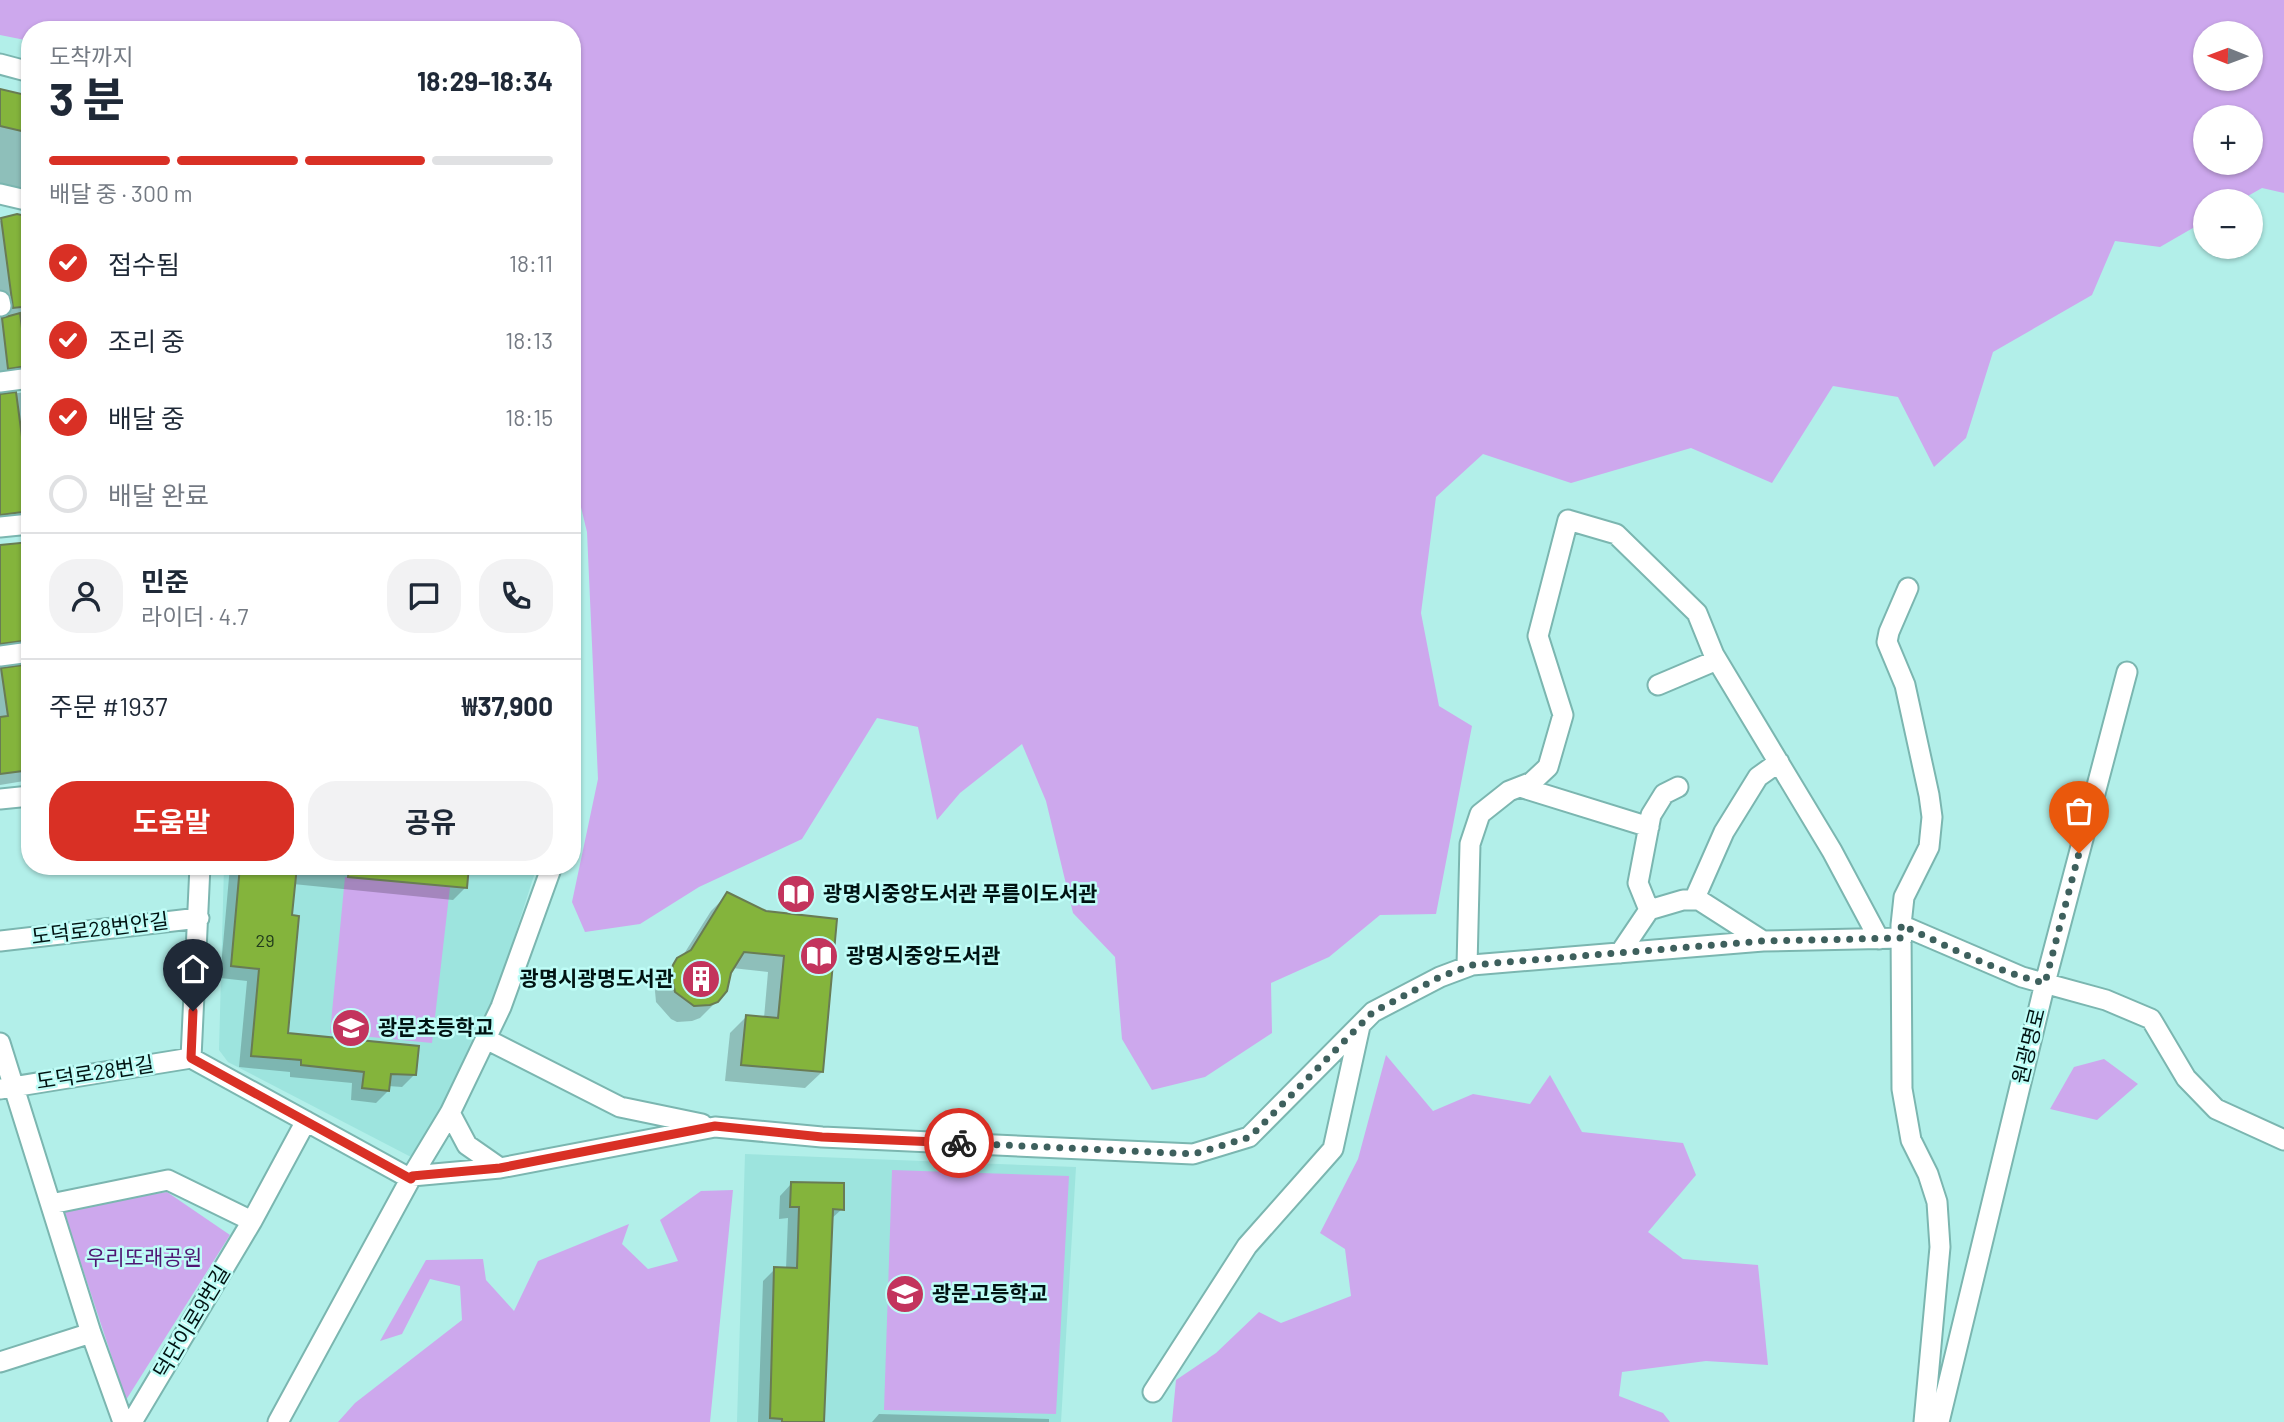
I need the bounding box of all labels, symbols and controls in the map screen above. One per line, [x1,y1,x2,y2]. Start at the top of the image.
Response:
north arrow [2193,21,2263,91]
map controls [2193,21,2263,259]
text: 도착까지 [49,42,134,70]
text: 18:29–18:34 [417,65,553,96]
text: 3 분 [49,70,125,125]
button: + [2193,105,2263,175]
text: 배달 중 · 300 m [49,179,193,207]
button: − [2193,189,2263,259]
icon: check [49,244,87,282]
text: 접수됨 [108,248,180,279]
text: 18:11 [509,249,553,277]
icon: check [49,321,87,359]
text: 조리 중 [108,325,185,356]
text: 18:13 [505,326,553,354]
icon: check [49,398,87,436]
text: 배달 중 [108,402,185,433]
text: 18:15 [505,403,553,431]
text: 배달 완료 [108,479,209,510]
button: person [49,559,123,633]
button: chat [387,559,461,633]
button: phone [479,559,553,633]
text: 민준 [141,565,189,596]
text: 라이더 · 4.7 [141,602,248,630]
text: 주문 #1937 [49,690,168,721]
text: ₩37,900 [462,690,553,721]
button: 도움말 [49,781,294,861]
button: 공유 [308,781,553,861]
pin [2049,781,2109,853]
icon: bag [2060,792,2098,830]
library icon: 광명시중앙도서관 푸름이도서관 [775,873,817,915]
place label: 광명시중앙도서관 푸름이도서관 [823,880,1098,905]
street label: 도덕로28번안길 [30,907,170,948]
house number: 29 [255,929,275,951]
library icon: 광명시중앙도서관 [798,935,840,977]
pin [163,939,223,1011]
place label: 광명시중앙도서관 [846,942,1001,967]
icon: home [174,950,212,988]
building icon: 광명시광명도서관 [680,958,722,1000]
place label: 광명시광명도서관 [519,965,674,990]
street label: 원광명로 [2006,1005,2049,1086]
school or university icon: 광문초등학교 [330,1007,372,1049]
place label: 광문초등학교 [378,1014,494,1039]
street label: 도덕로28번길 [34,1050,155,1093]
courier [924,1108,994,1178]
icon: bike [940,1124,978,1162]
park label: 우리또래공원 [86,1244,202,1269]
street label: 덕단이로9번길 [147,1260,234,1382]
school or university icon: 광문고등학교 [884,1273,926,1315]
place label: 광문고등학교 [932,1280,1048,1305]

